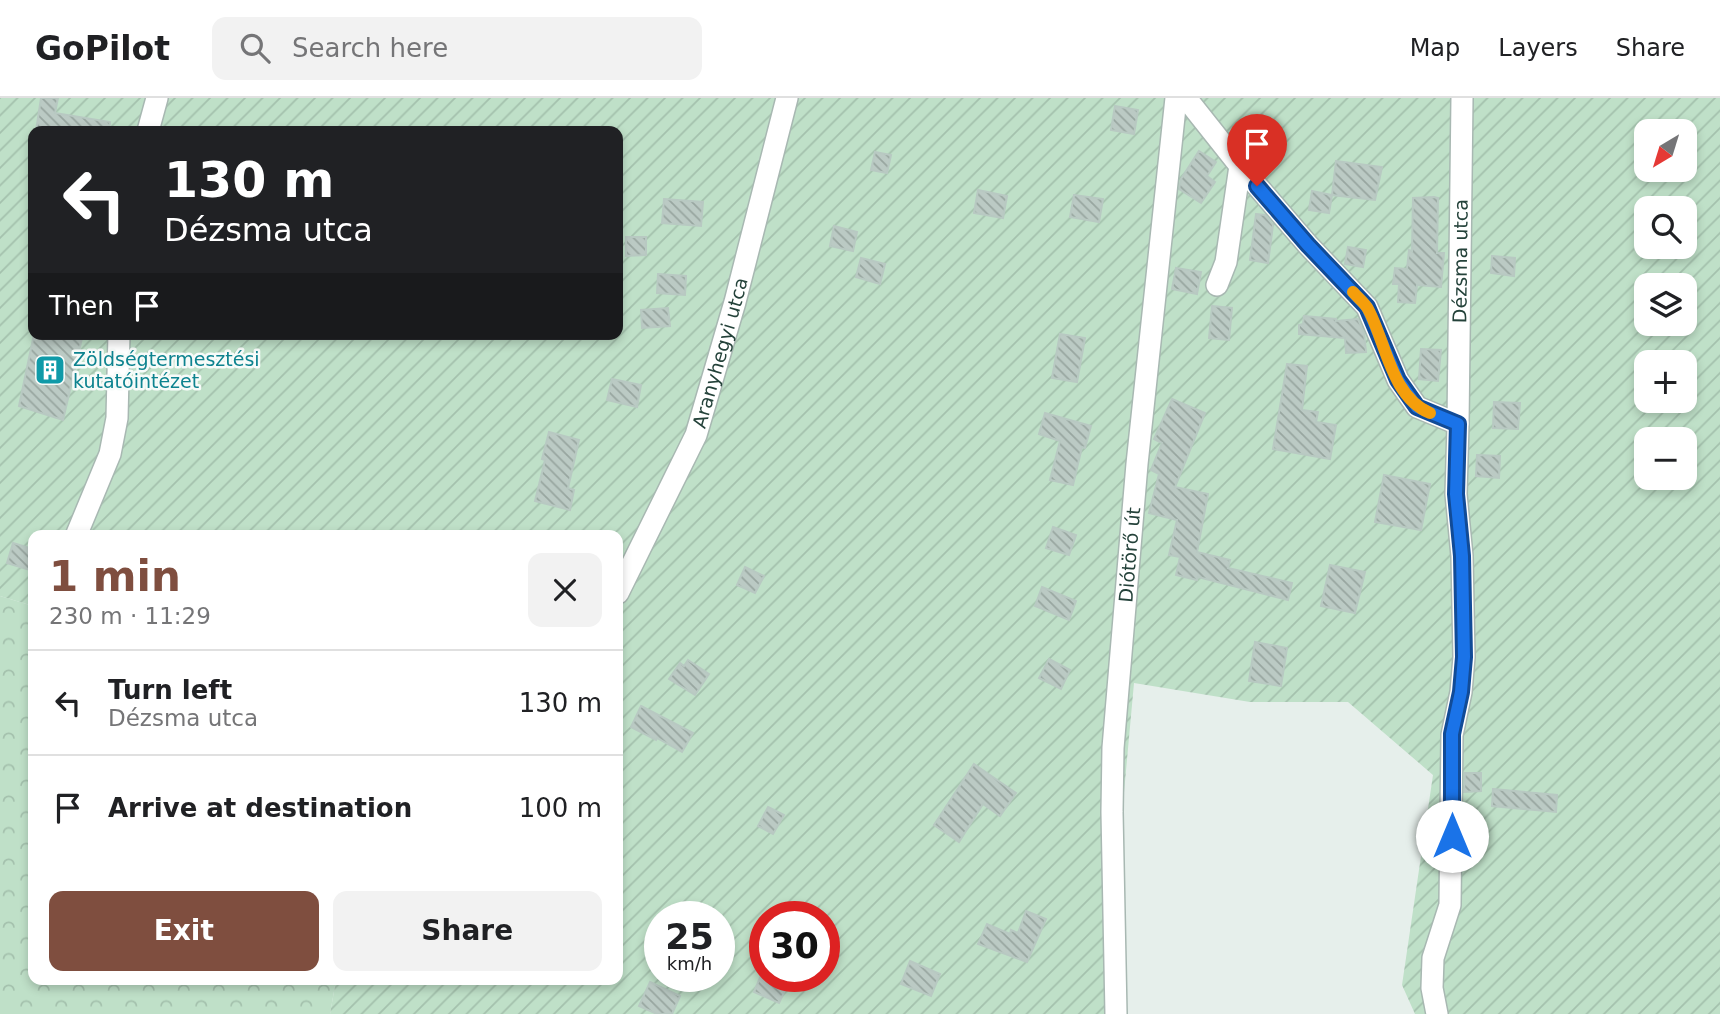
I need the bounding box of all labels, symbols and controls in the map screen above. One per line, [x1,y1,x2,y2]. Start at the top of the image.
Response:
search box [212,17,702,80]
text: GoPilot [35,29,170,68]
icon: search [236,29,274,67]
text: Search here [292,33,448,63]
text: Map [1410,34,1460,62]
text: Layers [1498,34,1578,62]
text: Share [1616,34,1685,62]
pin [1227,114,1287,186]
north arrow [1634,119,1698,182]
map controls [1634,119,1697,490]
icon: arrive [1238,125,1276,163]
text: 130 m [164,152,334,209]
icon: left [49,154,140,245]
button: search [1634,196,1697,259]
street label: Dézsma utca [1448,199,1472,323]
text: Dézsma utca [164,211,373,249]
button: layers [1634,273,1697,336]
street label: Aranyhegyi utca [688,275,752,431]
icon: arrive [128,287,166,325]
text: Then [49,291,114,321]
place label: Zöldségtermesztési kutatóintézet [73,348,260,392]
button: + [1634,350,1697,413]
building icon: Zöldségtermesztési kutatóintézet [33,353,67,387]
button: − [1634,427,1697,490]
street label: Diótörő út [1114,506,1144,603]
text: 1 min [49,552,181,601]
button: close [528,553,602,627]
text: 230 m · 11:29 [49,603,211,629]
text: Turn left [108,675,232,705]
icon: left [49,684,87,722]
text: 130 m [519,688,602,718]
text: Dézsma utca [108,705,258,731]
icon: arrive [49,789,87,827]
text: Arrive at destination [108,793,412,823]
text: 100 m [519,793,602,823]
position arrow [1415,799,1489,873]
button: Exit [49,891,319,971]
button: Share [333,891,602,971]
speed limit sign: 30 [749,901,840,992]
text: 25 [665,917,714,957]
text: km/h [667,953,712,974]

